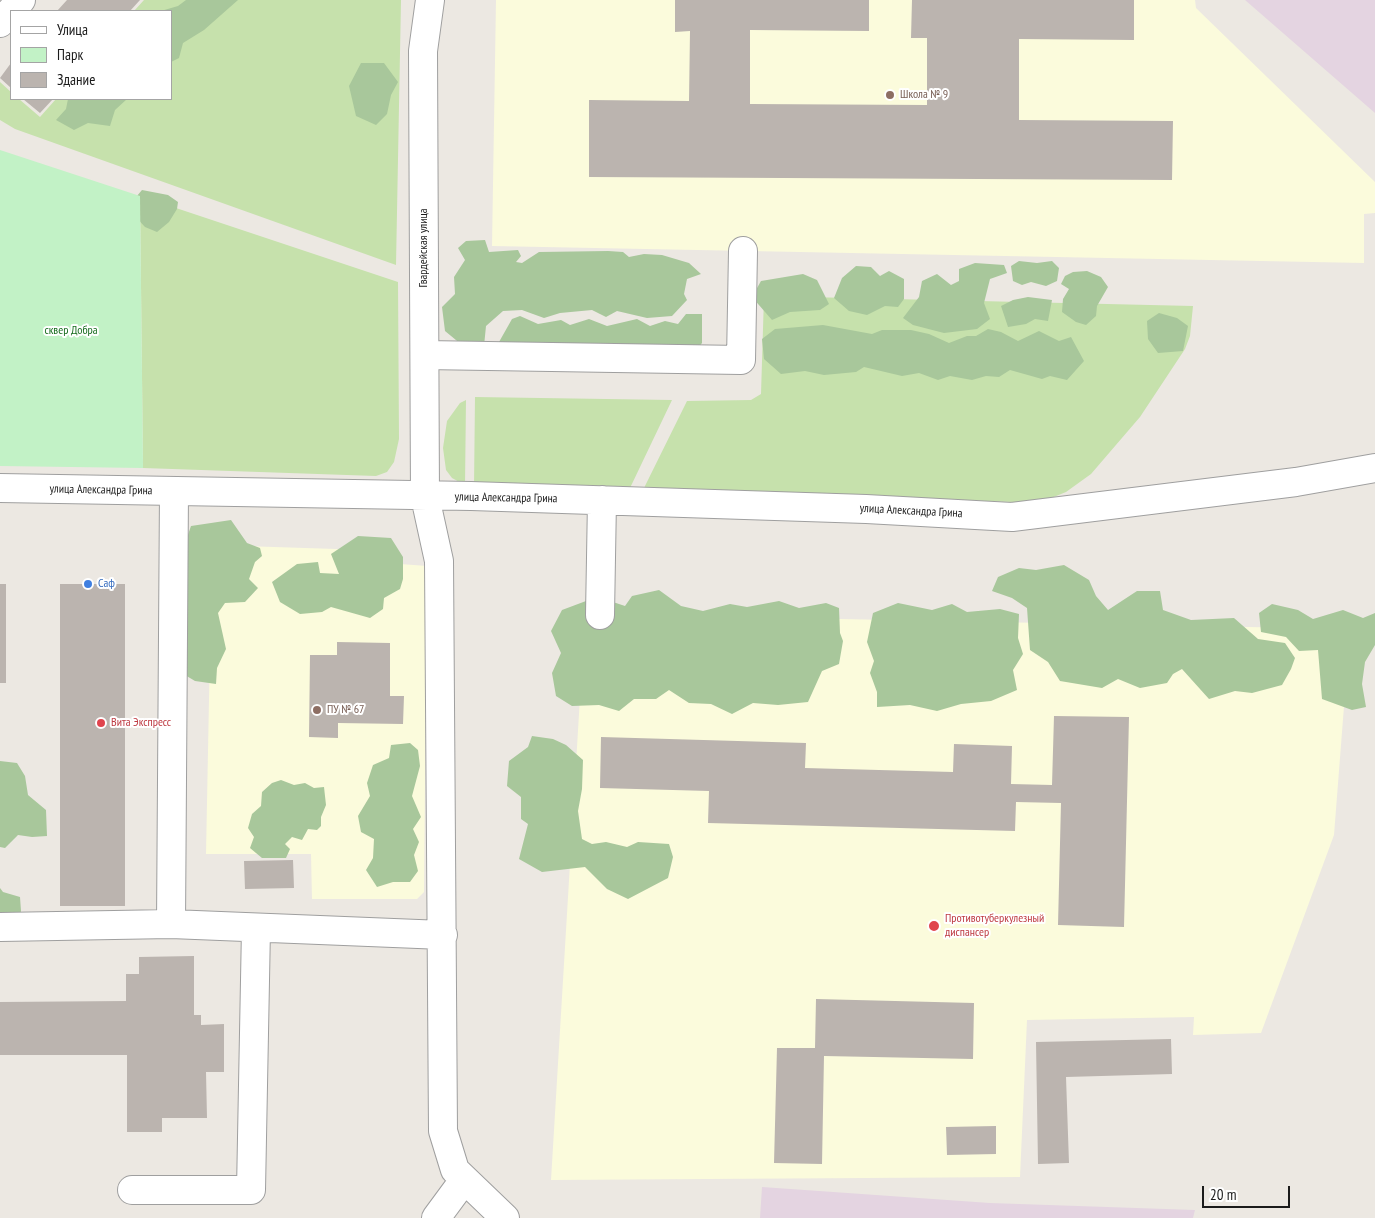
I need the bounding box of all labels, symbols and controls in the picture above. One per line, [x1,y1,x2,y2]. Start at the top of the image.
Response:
legend [10,10,172,100]
text: Улица [57,20,88,39]
text: Парк [57,45,83,64]
text: Здание [57,70,95,89]
place label: Школа № 9 [900,88,948,102]
marker: Школа № 9 [884,89,896,101]
street label: Гвардейская улица [417,208,431,288]
park label: сквер Добра [44,324,98,338]
street label: улица Александра Грина [49,482,153,498]
street label: улица Александра Грина [454,490,558,506]
street label: улица Александра Грина [859,501,963,521]
place label: Саф [98,577,115,591]
marker: Саф [82,578,94,590]
place label: ПУ № 67 [327,703,364,717]
marker: ПУ № 67 [311,704,323,716]
place label: Вита Экспресс [111,716,171,730]
marker: Вита Экспресс [95,717,107,729]
place label: Противотуберкулезный диспансер [945,912,1044,940]
marker: Противотуберкулезный диспансер [927,919,941,933]
scale bar [1205,1176,1292,1208]
text: 20 m [1210,1185,1236,1204]

